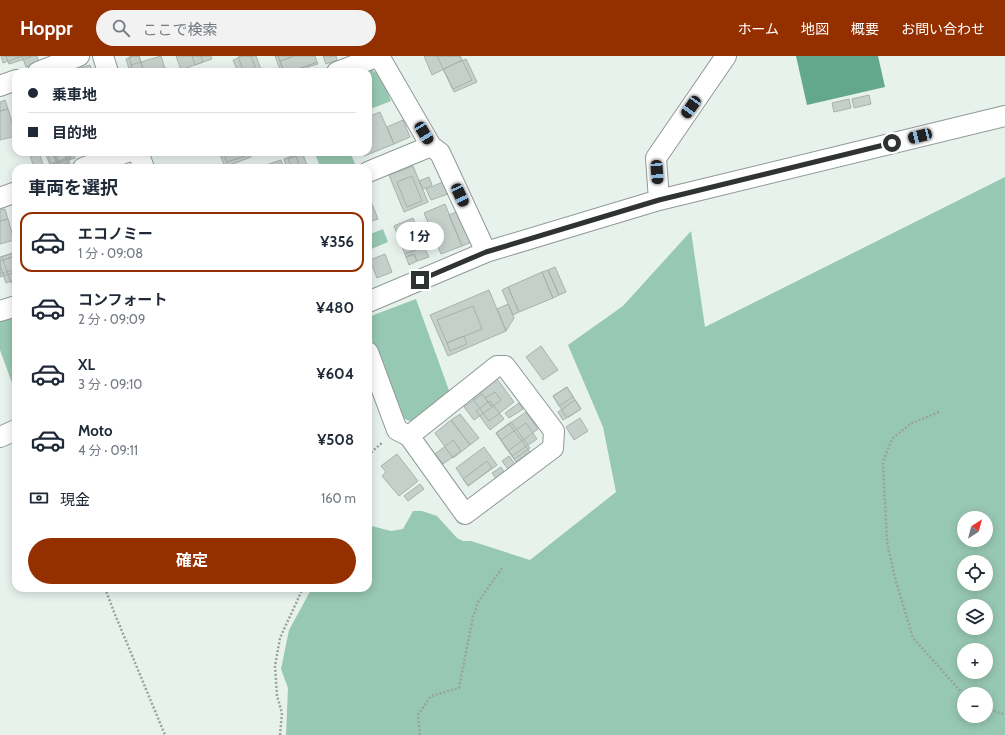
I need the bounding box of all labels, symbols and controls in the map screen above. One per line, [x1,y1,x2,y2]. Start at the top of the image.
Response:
search box [96,10,376,46]
text: Hoppr [20,17,72,40]
icon: search [110,17,132,39]
text: ホーム [737,20,779,38]
text: 地図 [801,20,829,38]
text: 概要 [851,20,879,38]
text: お問い合わせ [901,20,985,38]
text: ここで検索 [142,21,217,39]
text: 乗車地 [52,86,97,104]
car [679,94,703,120]
car [413,120,435,146]
text: 目的地 [52,124,97,142]
car [907,127,933,145]
route start [883,134,901,152]
car [650,160,664,184]
text: 車両を選択 [28,177,118,199]
car [449,182,471,208]
callout: 1 分 [396,222,444,250]
icon: car [30,224,66,260]
text: エコノミー [78,225,153,243]
text: 1 分 [410,228,430,244]
text: ¥356 [320,233,354,251]
text: 1 分 · 09:08 [78,245,143,261]
route end [411,271,429,289]
icon: car [30,290,66,326]
text: コンフォート [78,291,168,309]
text: ¥480 [316,299,354,317]
text: 2 分 · 09:09 [78,311,145,327]
icon: car [30,356,66,392]
text: XL [78,356,95,374]
text: ¥604 [317,365,354,383]
text: 3 分 · 09:10 [78,376,142,392]
icon: car [30,422,66,458]
text: Moto [78,422,112,440]
text: ¥508 [317,431,354,449]
text: 4 分 · 09:11 [78,442,138,458]
icon: cash [28,487,50,509]
text: 160 m [321,490,356,506]
text: 現金 [60,491,90,509]
north arrow [957,511,993,547]
map controls [957,511,993,723]
button: 確定 [28,538,356,584]
button: locate [957,555,993,591]
button: layers [957,599,993,635]
button: + [957,643,993,679]
button: − [957,687,993,723]

